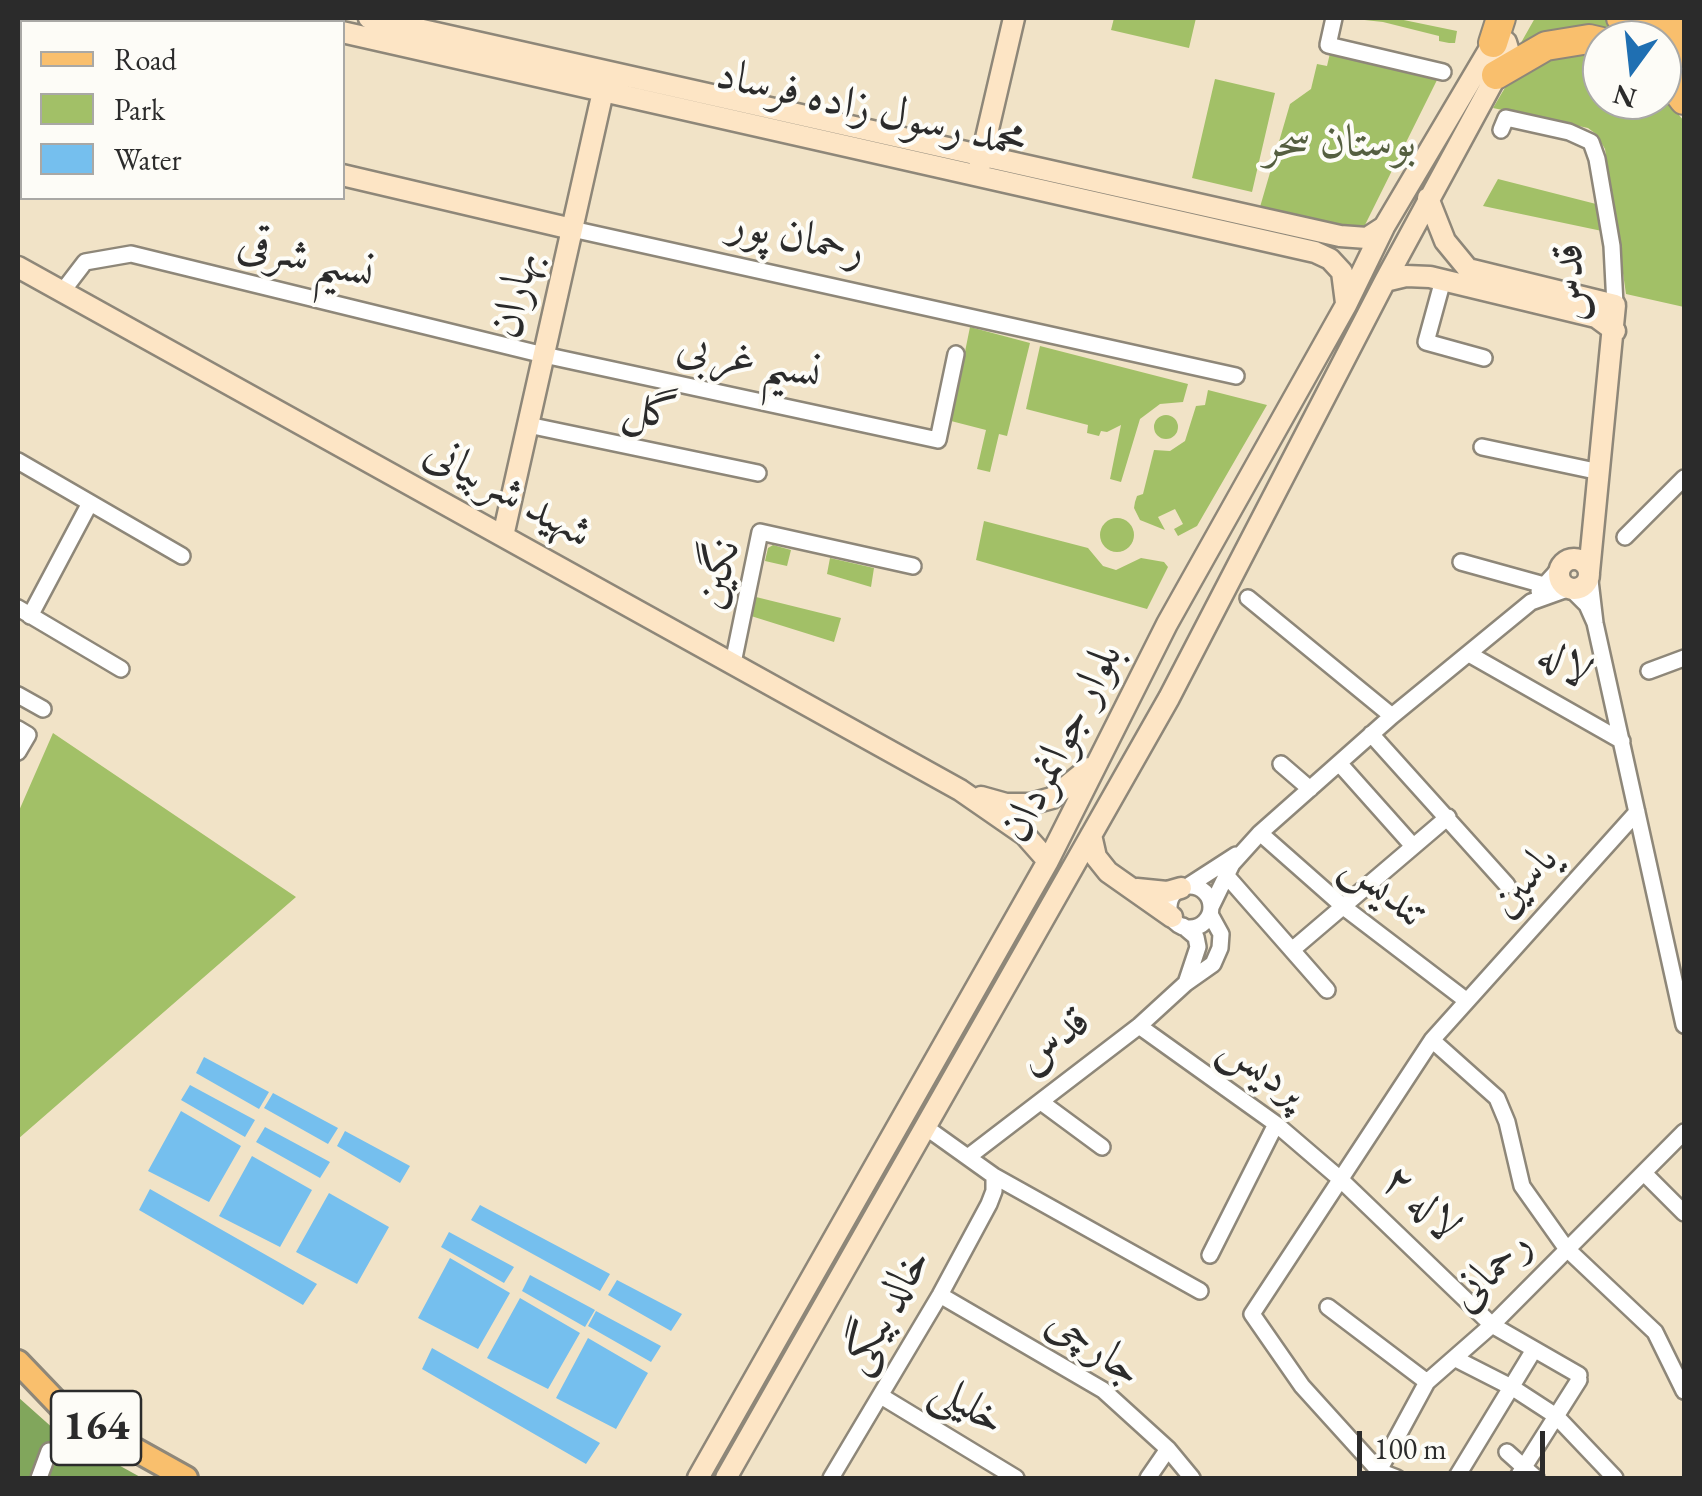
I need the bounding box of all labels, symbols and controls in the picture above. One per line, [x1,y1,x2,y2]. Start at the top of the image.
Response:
legend [20,20,345,200]
north arrow [1582,20,1682,120]
text: Road [114,40,177,79]
street label: محمد رسول زاده فرساد [711,48,1031,172]
text: N [1609,77,1640,117]
text: Park [114,90,165,129]
park label: بوستان سحر [1264,117,1416,171]
text: Water [114,140,182,179]
street label: رحمان پور [724,197,870,279]
street label: نسیم شرقی [232,216,380,302]
street label: قدس [1542,242,1600,324]
street label: بهاران [480,246,552,344]
street label: نسیم غربی [672,319,826,403]
street label: گل [618,380,682,444]
street label: شهید شربیانی [415,425,601,561]
street label: نگین [683,533,753,615]
street label: لاله [1527,628,1601,702]
street label: بلوار جوانمردان [989,634,1135,852]
street label: یاسین [1478,834,1570,928]
street label: تندیس [1331,839,1439,941]
street label: قدس [1006,995,1102,1087]
street label: پردیس [1209,1020,1317,1120]
street label: لاله ۲ [1369,1154,1471,1254]
street label: رحمانی [1439,1219,1543,1323]
street label: خالد بیگی [828,1238,944,1384]
street label: جارچی [1036,1295,1152,1399]
street label: خلیلی [921,1362,1015,1448]
road number: 164 [51,1391,141,1465]
scale bar [1362,1411,1550,1473]
text: 100 m [1374,1429,1447,1468]

